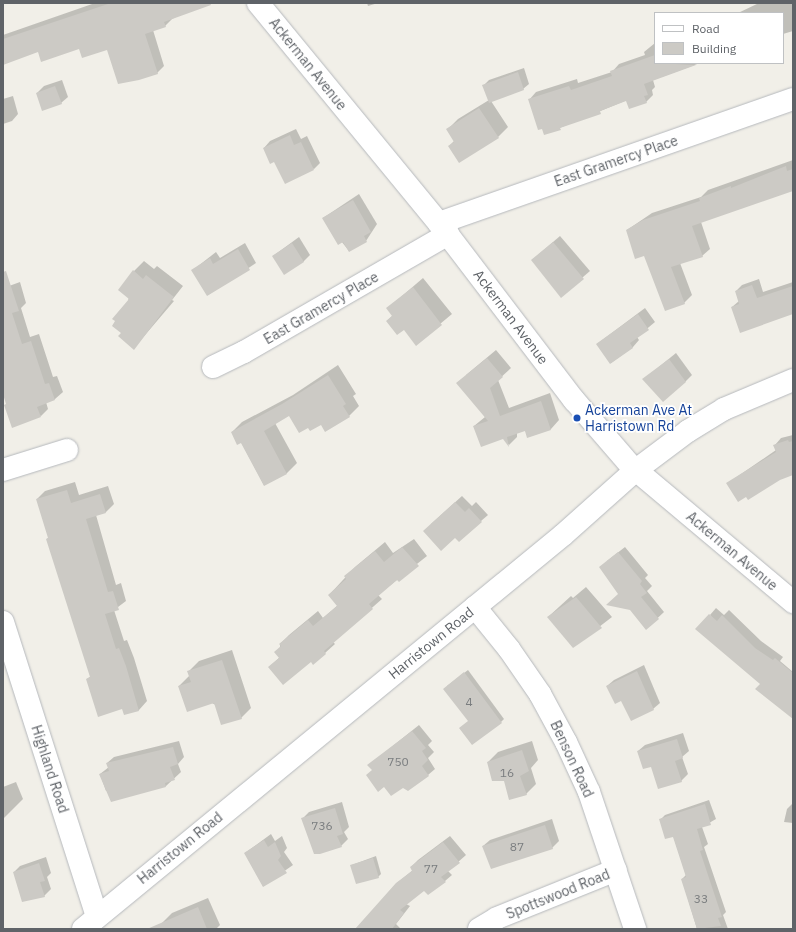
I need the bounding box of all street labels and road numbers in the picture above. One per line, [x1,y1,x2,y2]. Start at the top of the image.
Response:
street label: Ackerman Avenue [266,15,350,113]
street label: East Gramercy Place [552,132,680,190]
street label: Ackerman Avenue [470,267,552,367]
street label: East Gramercy Place [261,268,381,348]
street label: Ackerman Avenue [683,508,781,594]
street label: Harristown Road [385,604,477,682]
street label: Benson Road [547,718,597,800]
street label: Highland Road [28,723,72,815]
street label: Harristown Road [134,809,226,887]
street label: Spottswood Road [504,866,612,922]

